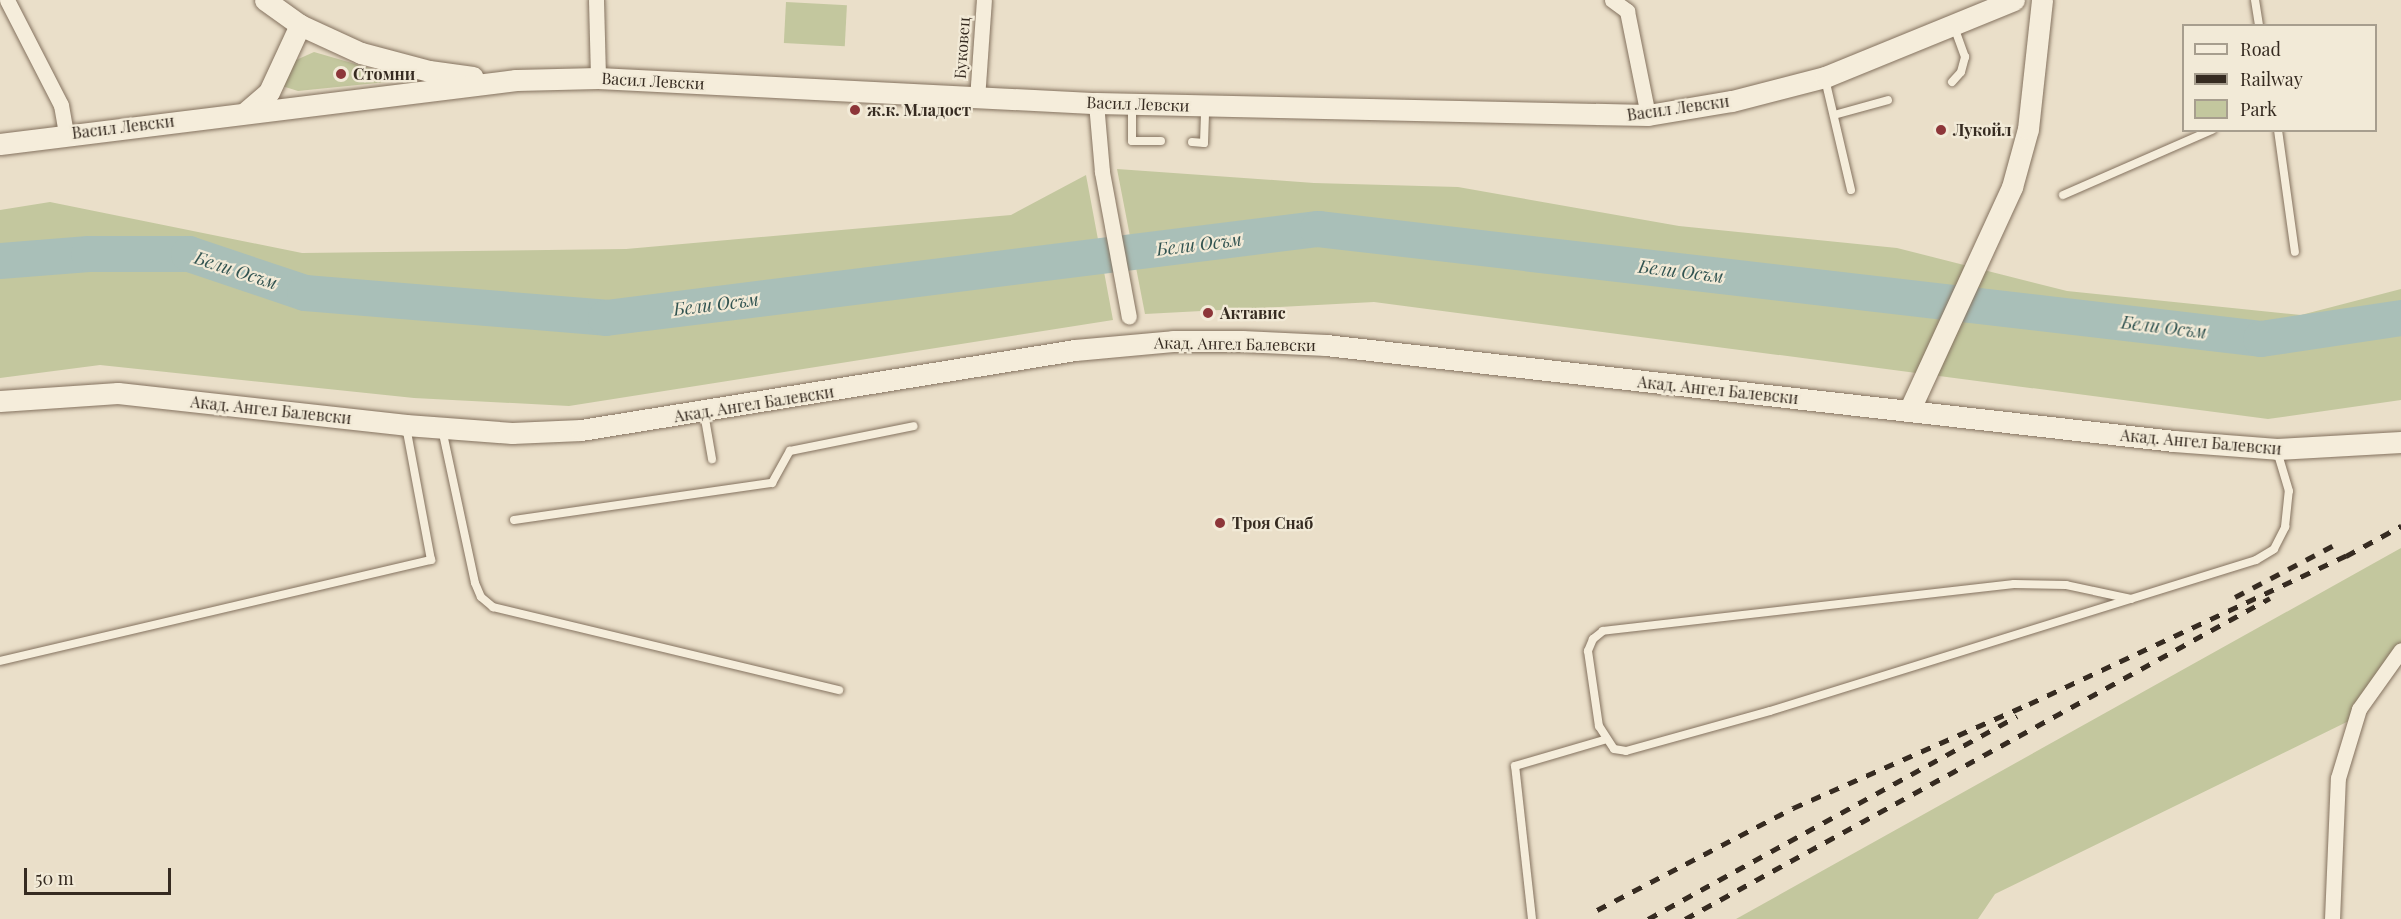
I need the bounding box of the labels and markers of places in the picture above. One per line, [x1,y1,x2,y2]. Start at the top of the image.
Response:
place label: Стомни [353,64,415,84]
marker: Стомни [334,67,348,81]
place label: ж.к. Младост [867,100,971,120]
marker: ж.к. Младост [848,103,862,117]
place label: Лукойл [1953,120,2011,140]
marker: Лукойл [1934,123,1948,137]
place label: Актавис [1220,303,1286,323]
marker: Актавис [1201,306,1215,320]
place label: Троя Снаб [1232,513,1313,533]
marker: Троя Снаб [1213,516,1227,530]

